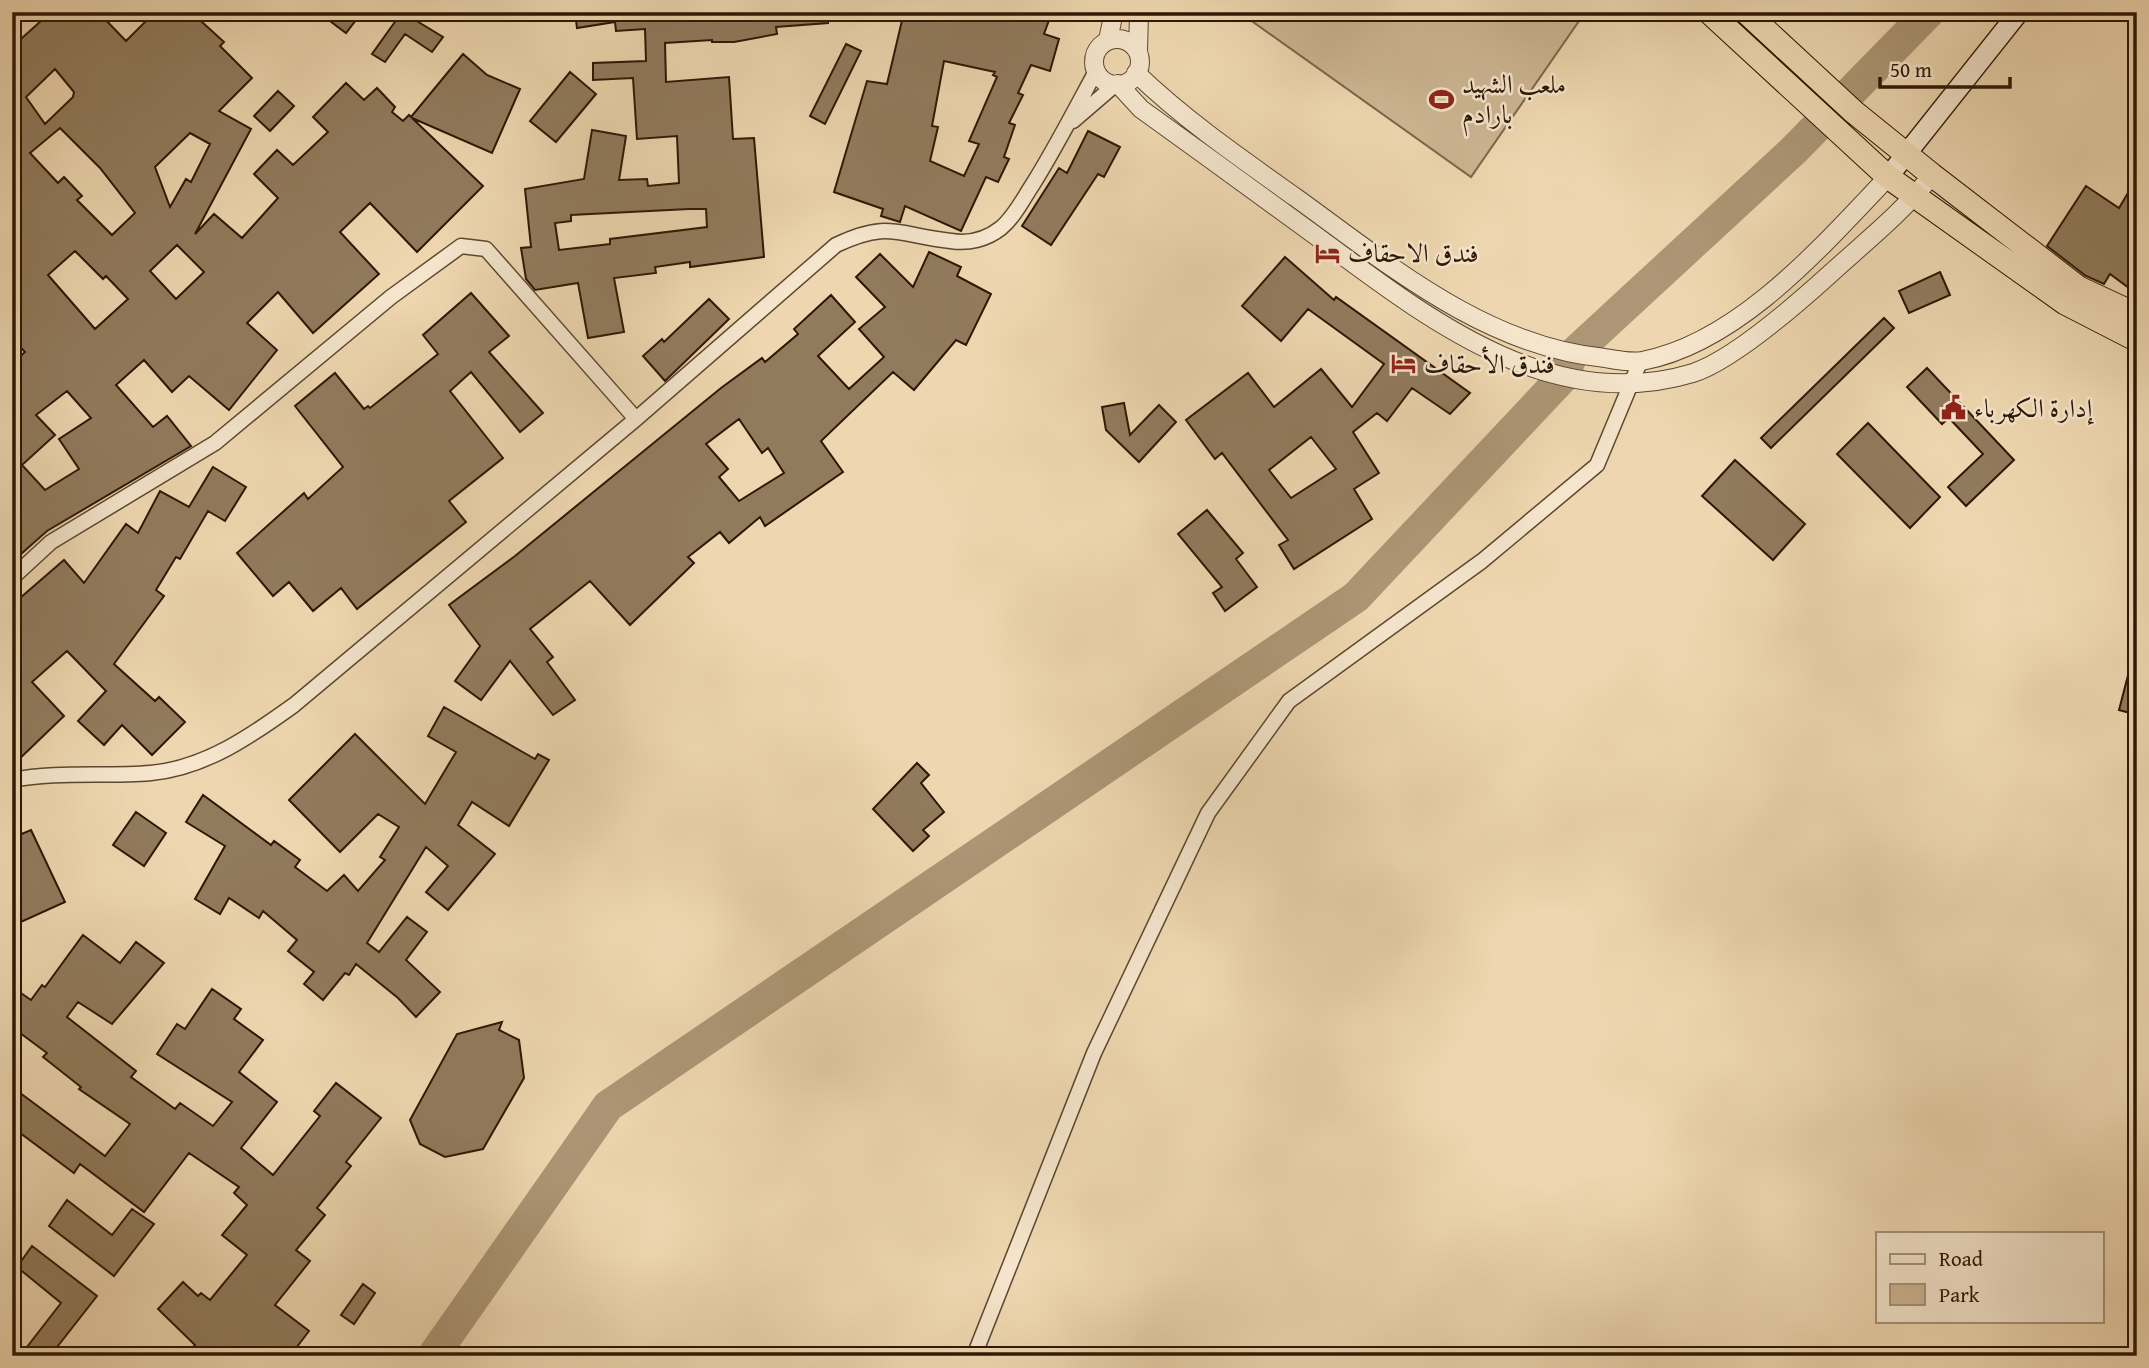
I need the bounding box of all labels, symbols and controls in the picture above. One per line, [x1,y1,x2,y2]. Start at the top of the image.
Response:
scale bar [1880,46,2009,90]
text: 50 m [1890,54,1932,85]
place label: ملعب الشهيد بارادم [1462,64,1566,137]
sports icon: ملعب الشهيد بارادم [1428,85,1456,113]
place label: فندق الاحقاف [1348,233,1479,272]
hotel icon: فندق الاحقاف [1314,239,1342,267]
place label: فندق الأحقاف [1424,344,1555,383]
hotel icon: فندق الأحقاف [1390,350,1418,378]
place label: إدارة الكهرباء [1974,388,2095,427]
public building icon: إدارة الكهرباء [1940,394,1968,422]
legend [1876,1232,2104,1322]
text: Road [1939,1243,1984,1274]
text: Park [1939,1279,1980,1310]

